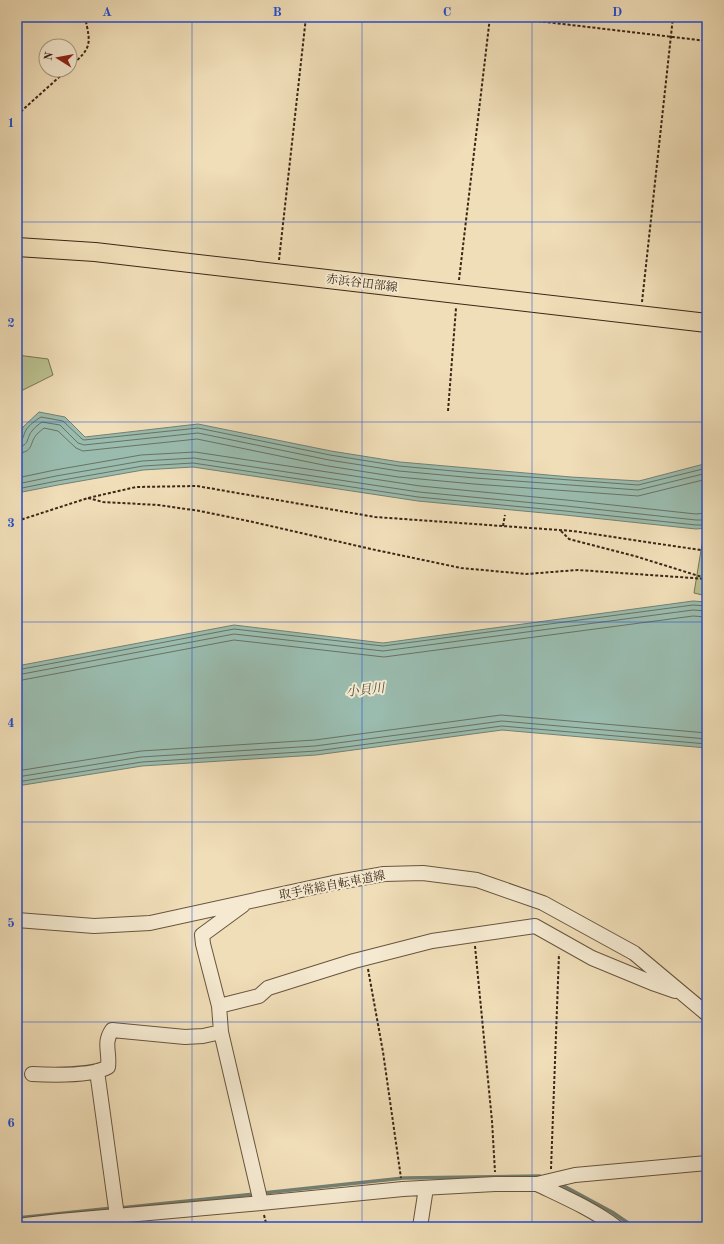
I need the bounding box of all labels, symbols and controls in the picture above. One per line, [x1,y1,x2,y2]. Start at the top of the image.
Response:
text: A [102,6,112,19]
text: B [272,6,282,19]
text: C [443,6,451,19]
text: D [612,6,622,19]
north arrow [38,38,78,78]
text: N [43,51,56,62]
text: 1 [7,117,15,130]
street label: 赤浜谷田部線 [325,272,399,294]
text: 2 [7,317,15,330]
text: 3 [7,517,15,530]
water label: 小貝川 [345,681,387,699]
text: 4 [7,717,15,730]
street label: 取手常総自転車道線 [278,868,386,902]
text: 5 [7,917,15,930]
text: 6 [7,1117,15,1130]

